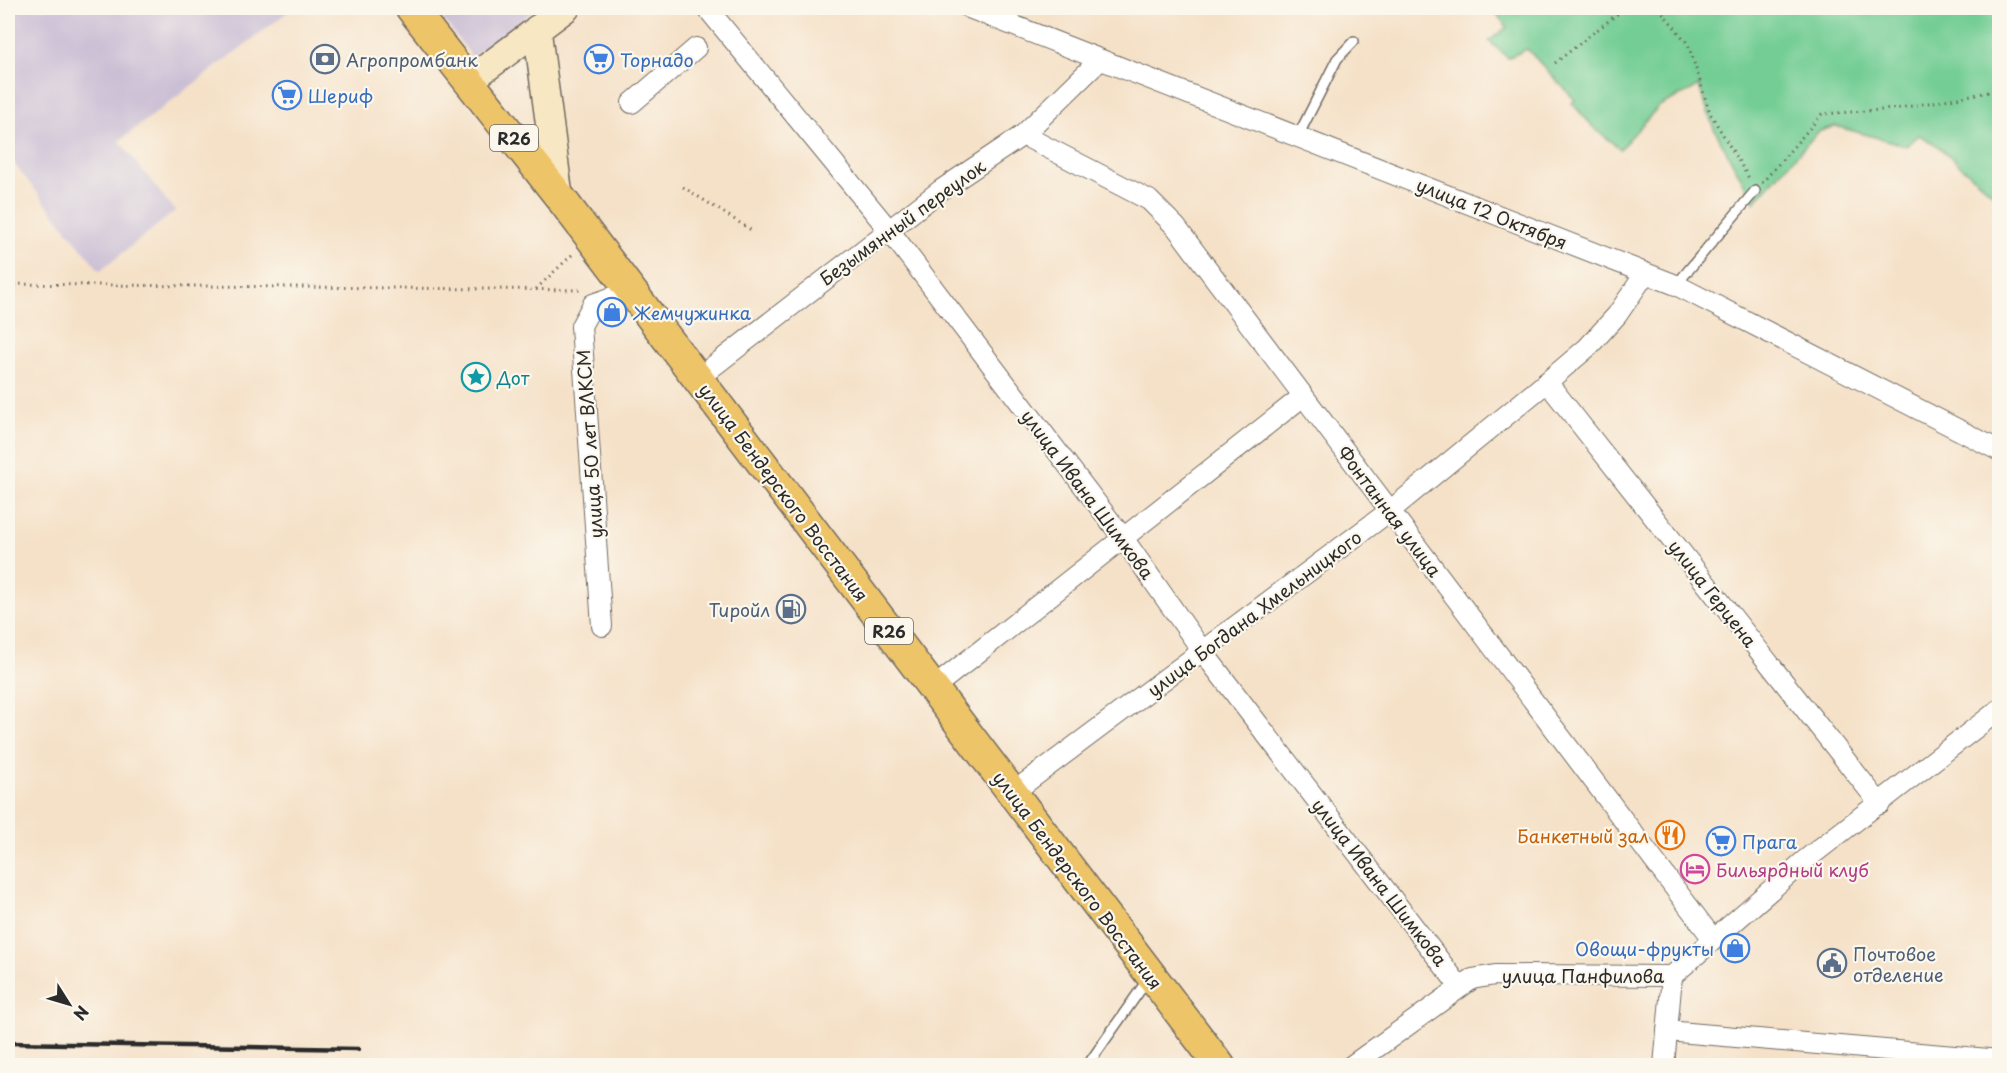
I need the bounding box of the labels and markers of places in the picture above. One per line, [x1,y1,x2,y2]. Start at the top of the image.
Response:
bank icon: Агропромбанк [309,43,341,75]
supermarket icon: Торнадо [583,43,615,75]
place label: Агропромбанк [346,46,478,73]
place label: Торнадо [620,46,694,73]
supermarket icon: Шериф [271,79,303,111]
place label: Шериф [308,82,373,109]
shop icon: Жемчужинка [596,296,628,328]
place label: Жемчужинка [633,299,752,326]
place icon: Дот [460,361,492,393]
place label: Дот [496,364,530,391]
fuel station icon: Тиройл [775,593,807,625]
place label: Тиройл [708,596,770,623]
restaurant icon: Банкетный зал [1654,819,1686,851]
place label: Банкетный зал [1517,822,1649,849]
supermarket icon: Прага [1705,825,1737,857]
place label: Прага [1742,828,1798,855]
hotel icon: Бильярдный клуб [1679,853,1711,885]
place label: Бильярдный клуб [1716,856,1869,883]
shop icon: Овощи-фрукты [1719,932,1751,964]
place label: Овощи-фрукты [1575,935,1714,962]
place label: Почтовое отделение [1853,940,1944,988]
public building icon: Почтовое отделение [1816,947,1848,979]

